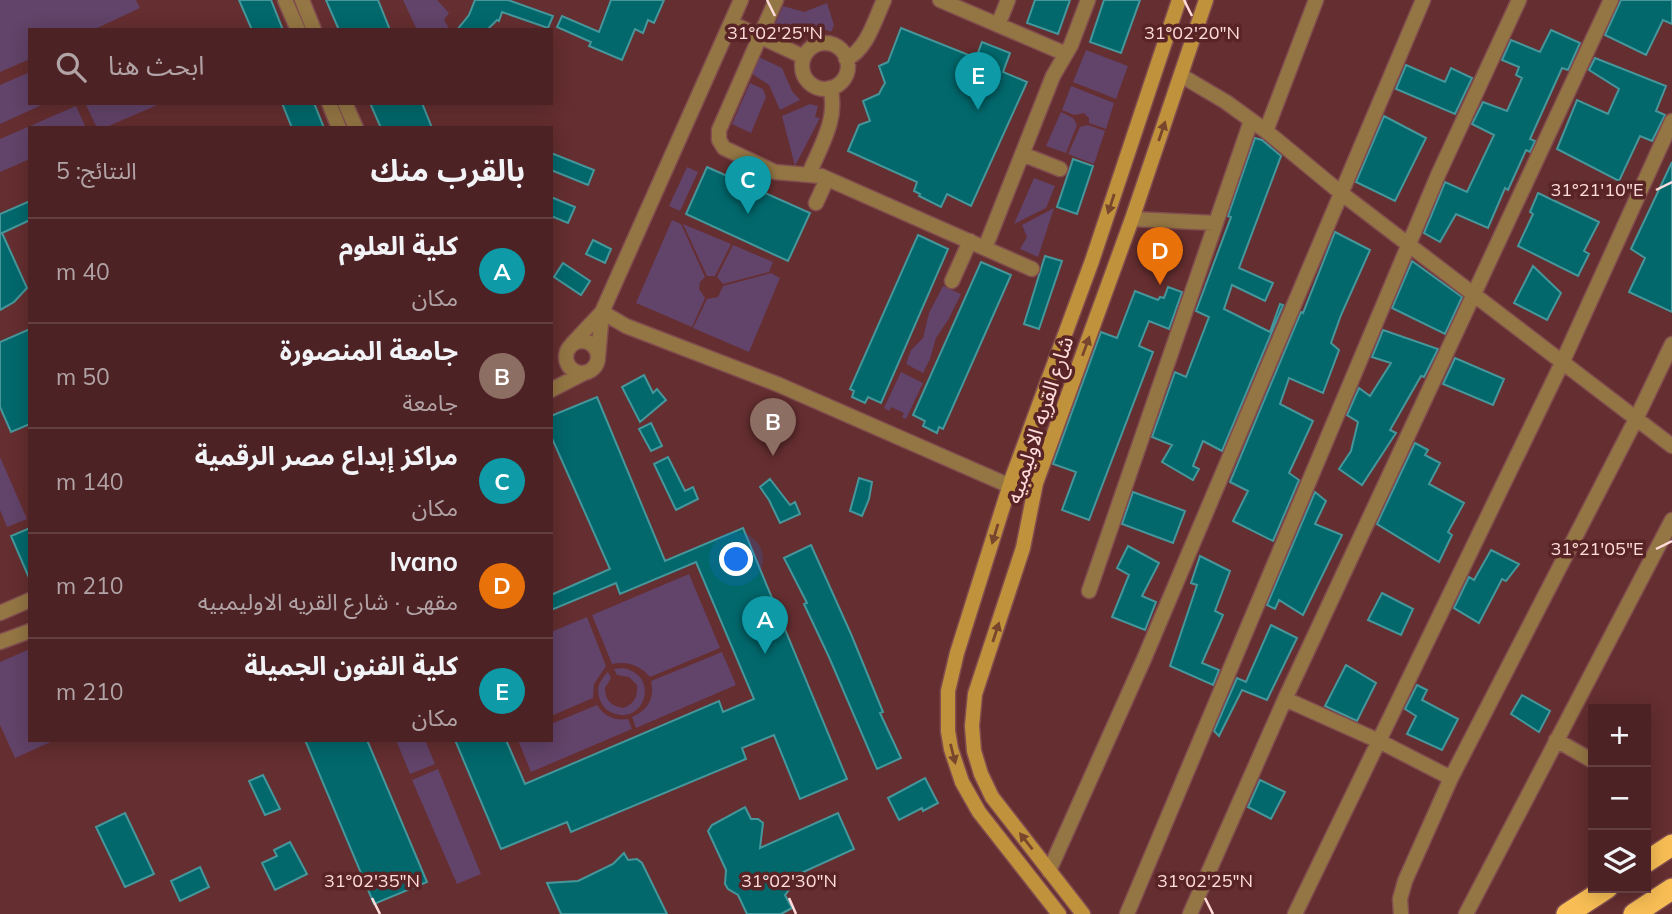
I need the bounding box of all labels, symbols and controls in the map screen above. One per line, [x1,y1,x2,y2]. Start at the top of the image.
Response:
text: 31°02'25"N [727,21,823,44]
text: 31°02'20"N [1144,21,1240,44]
search box [28,28,553,105]
icon: search [52,48,90,86]
text: ابحث هنا [108,49,204,82]
pin: E [955,52,1001,110]
one-way arrow [1157,121,1168,142]
text: بالقرب منك [371,151,525,189]
text: النتائج: 5 [56,156,137,185]
pin: C [725,156,771,214]
text: 31°21'10"E [1550,178,1644,201]
one-way arrow [1105,194,1116,215]
pin: D [1137,227,1183,285]
text: كلية العلوم [339,229,458,262]
text: 40 m [56,257,110,286]
text: A [493,257,511,286]
text: مكان [412,283,458,312]
street label: شارع القريه الاوليمبيه [1000,333,1081,507]
text: جامعة المنصورة [280,334,458,367]
one-way arrow [1081,335,1092,356]
text: 50 m [56,362,110,391]
text: B [494,362,510,391]
text: جامعة [403,388,458,417]
pin: B [750,398,796,456]
text: مراكز إبداع مصر الرقمية [195,439,458,472]
text: 140 m [56,467,124,496]
text: C [494,467,510,496]
text: مكان [412,493,458,522]
one-way arrow [989,524,999,545]
text: 31°21'05"E [1550,537,1644,560]
your location [719,542,753,576]
text: Ivano [390,545,458,578]
text: 210 m [56,571,124,600]
text: D [493,571,511,600]
text: مقهى · شارع القريه الاوليمبيه [198,587,458,616]
pin: A [742,596,788,654]
one-way arrow [991,622,1002,643]
text: كلية الفنون الجميلة [244,649,458,682]
text: 210 m [56,677,124,706]
text: E [495,677,509,706]
text: مكان [412,703,458,732]
map controls [1588,704,1651,893]
button: + [1588,704,1651,767]
one-way arrow [948,743,959,765]
button: − [1588,767,1651,830]
button: layers [1588,830,1651,893]
one-way arrow [1018,833,1033,851]
text: 31°02'35"N [324,869,420,892]
text: 31°02'30"N [741,869,837,892]
text: 31°02'25"N [1157,869,1253,892]

